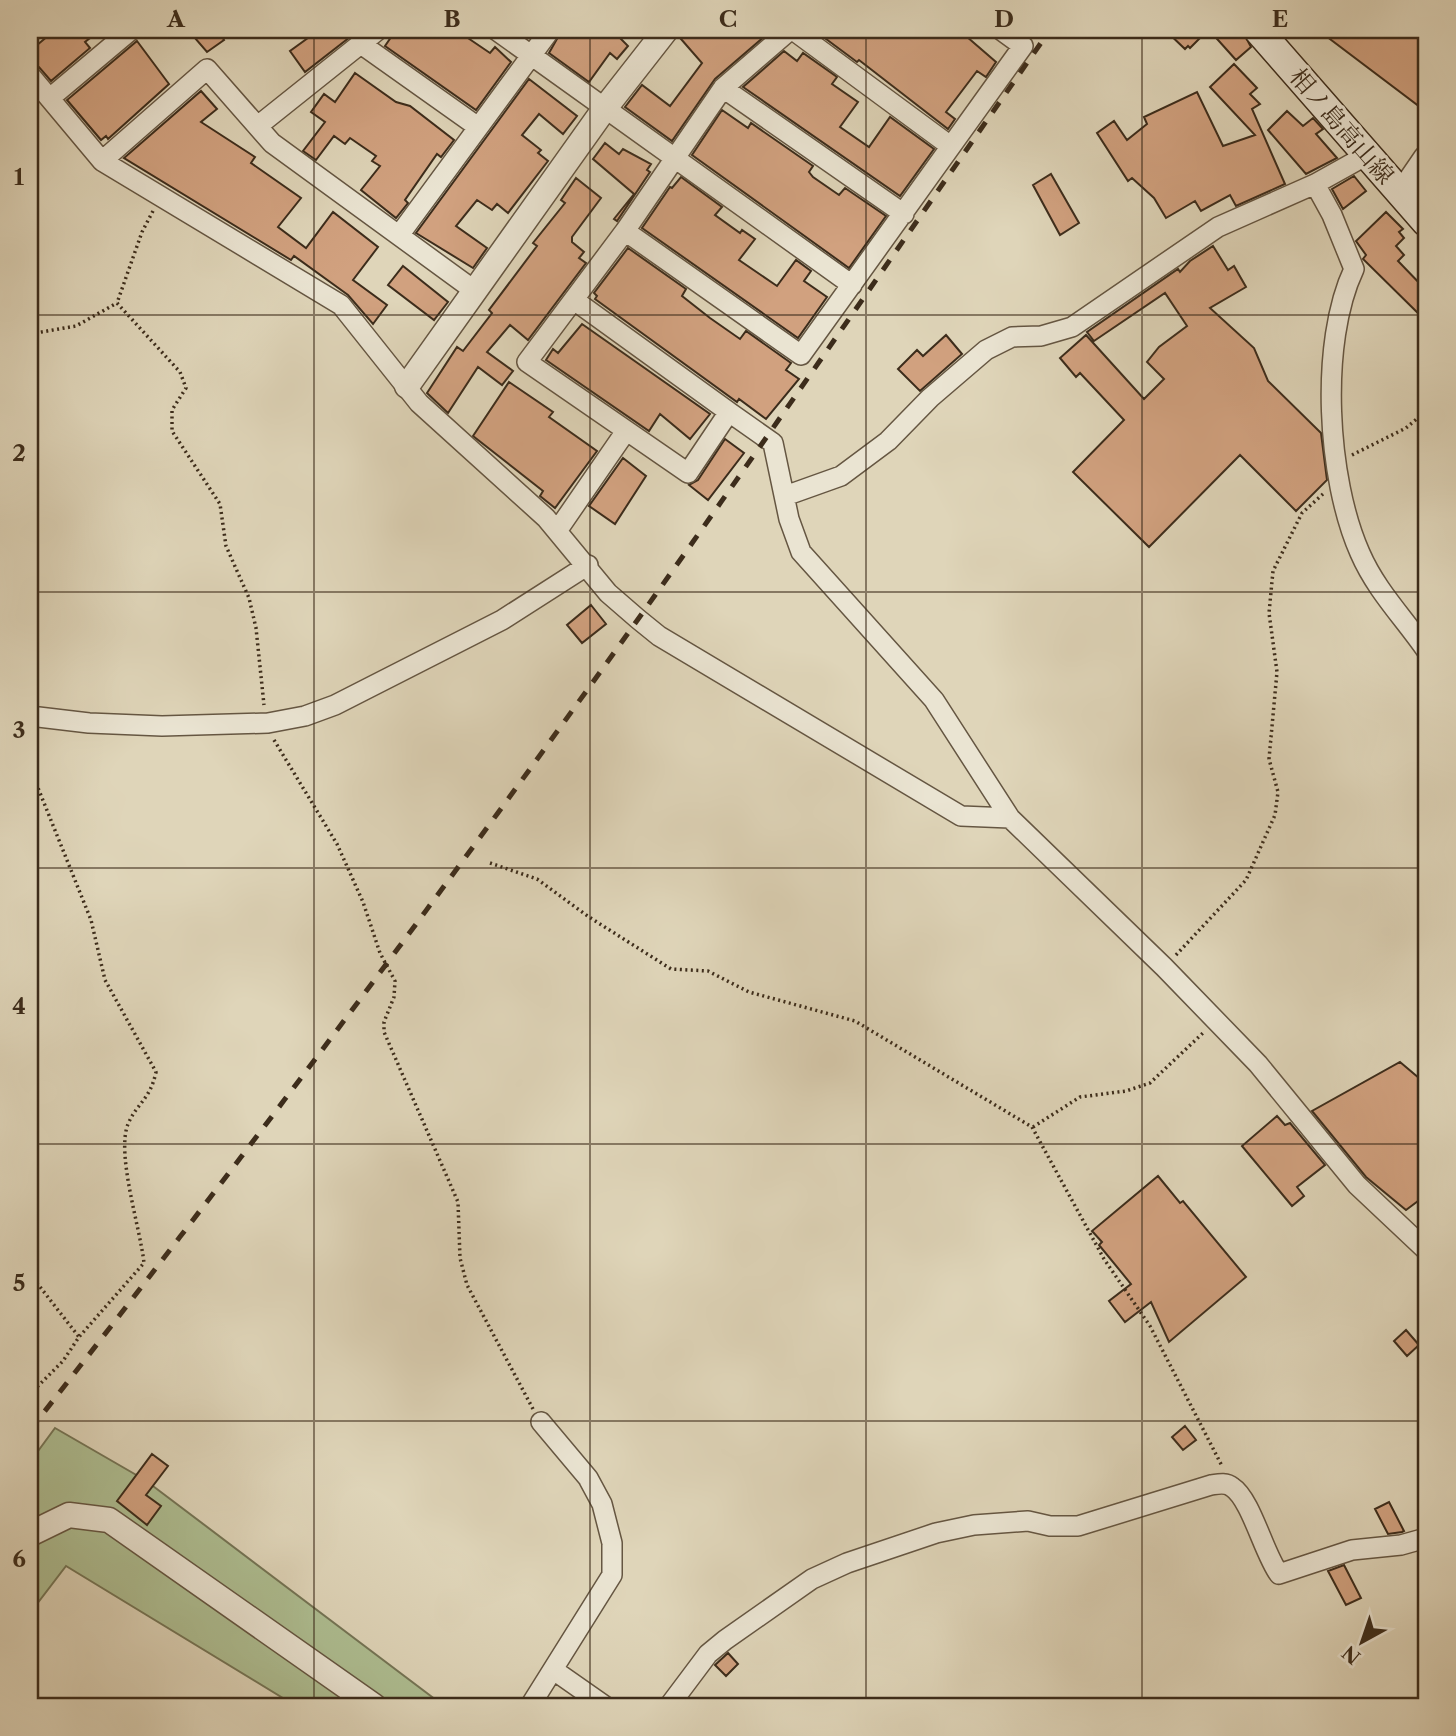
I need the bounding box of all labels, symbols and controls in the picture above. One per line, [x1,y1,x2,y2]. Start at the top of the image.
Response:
text: A [166,5,186,33]
text: B [443,5,461,33]
text: C [719,5,737,33]
text: D [994,5,1014,33]
text: E [1272,5,1288,33]
street label: 相ノ島高山線 [1284,62,1400,190]
text: 1 [14,163,25,191]
text: 2 [12,439,26,467]
text: 3 [13,716,26,744]
text: 4 [12,992,26,1020]
text: 5 [13,1269,25,1297]
text: 6 [12,1545,26,1573]
north arrow [1326,1606,1396,1676]
text: N [1338,1641,1365,1669]

